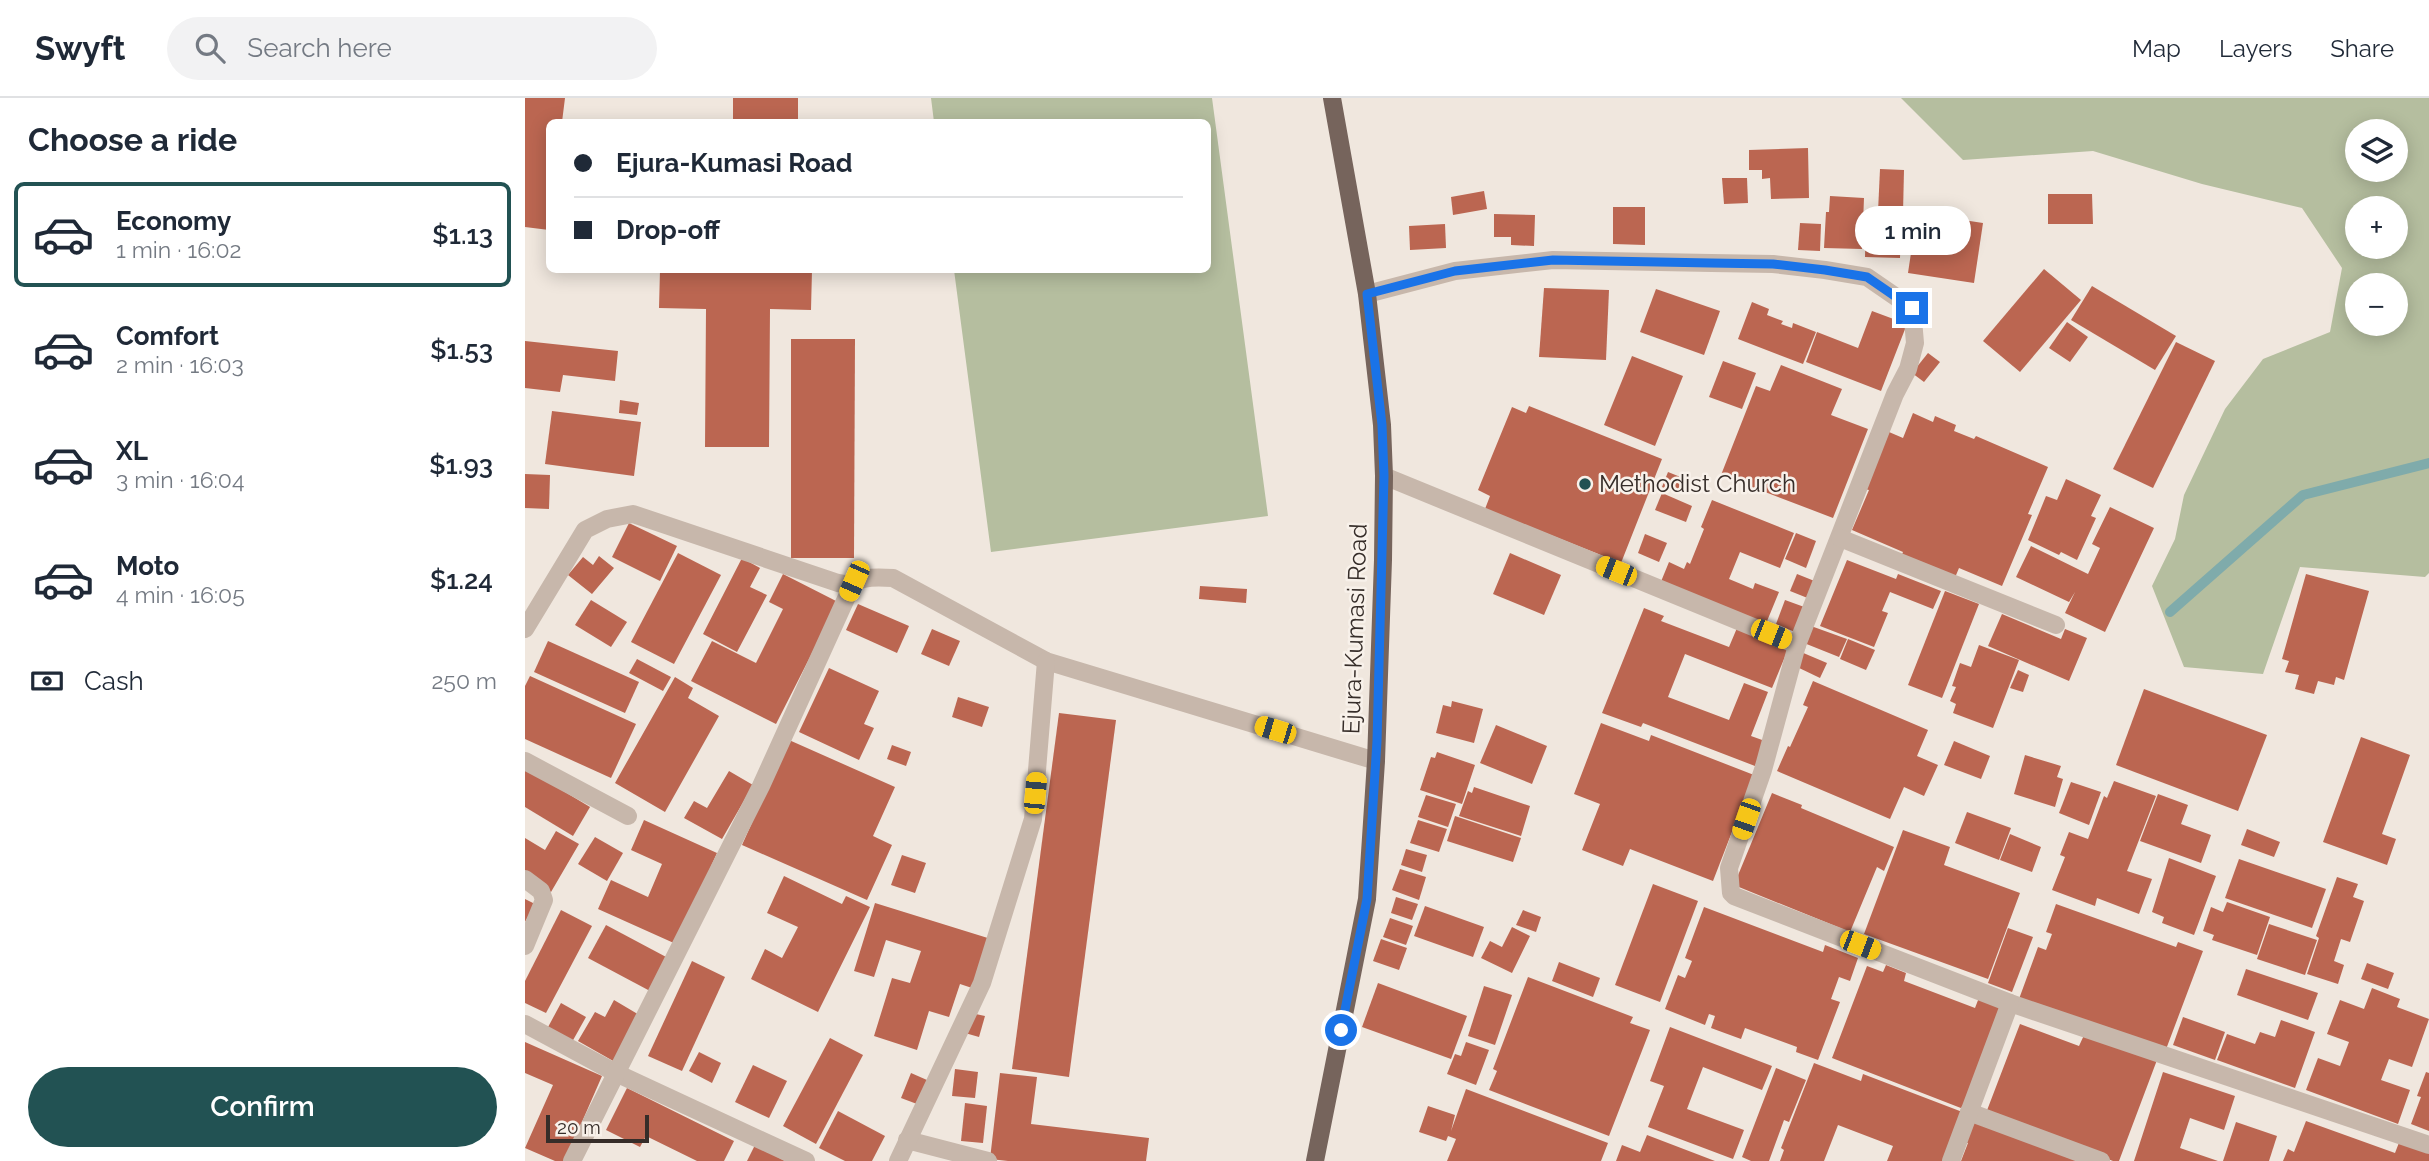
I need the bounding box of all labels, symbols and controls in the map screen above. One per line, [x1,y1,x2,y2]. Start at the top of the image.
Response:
search box [167,17,657,80]
text: Swyft [35,29,125,68]
icon: search [191,29,229,67]
text: Search here [247,33,392,63]
text: Map [2132,34,2181,63]
text: Layers [2219,34,2292,63]
text: Share [2330,34,2394,63]
map controls [2345,119,2408,336]
button: layers [2345,119,2408,182]
text: Choose a ride [28,121,237,158]
text: Ejura-Kumasi Road [616,148,852,178]
button: + [2345,196,2408,259]
icon: car [32,203,95,266]
text: Economy [116,206,231,236]
callout: 1 min [1854,206,1970,256]
text: Drop-off [616,215,720,245]
text: 1 min [1884,217,1942,244]
text: $1.13 [432,220,493,250]
text: 1 min · 16:02 [116,236,241,263]
button: − [2345,273,2408,336]
route end [1896,292,1928,324]
icon: car [32,318,95,381]
text: Comfort [116,321,219,351]
text: $1.53 [430,335,493,365]
text: 2 min · 16:03 [116,351,244,378]
icon: car [32,433,95,496]
text: XL [116,436,148,466]
text: $1.93 [429,450,493,480]
text: 3 min · 16:04 [116,466,244,493]
place label: Methodist Church [1599,469,1796,498]
marker: Methodist Church [1577,476,1593,492]
street label: Ejura-Kumasi Road [1336,523,1373,735]
icon: car [32,548,95,611]
text: Moto [116,551,179,581]
car [1593,553,1640,589]
car [836,558,873,604]
text: $1.24 [430,565,493,595]
text: 4 min · 16:05 [116,581,245,608]
car [1748,616,1795,652]
icon: cash [28,662,66,700]
text: Cash [84,666,144,696]
text: 250 m [431,667,497,694]
car [1252,714,1299,746]
car [1023,771,1048,815]
car [1730,796,1763,842]
car [1837,928,1884,962]
route start [1325,1014,1357,1046]
button: Confirm [28,1067,497,1147]
scale bar [546,1112,649,1144]
text: 20 m [557,1116,601,1138]

